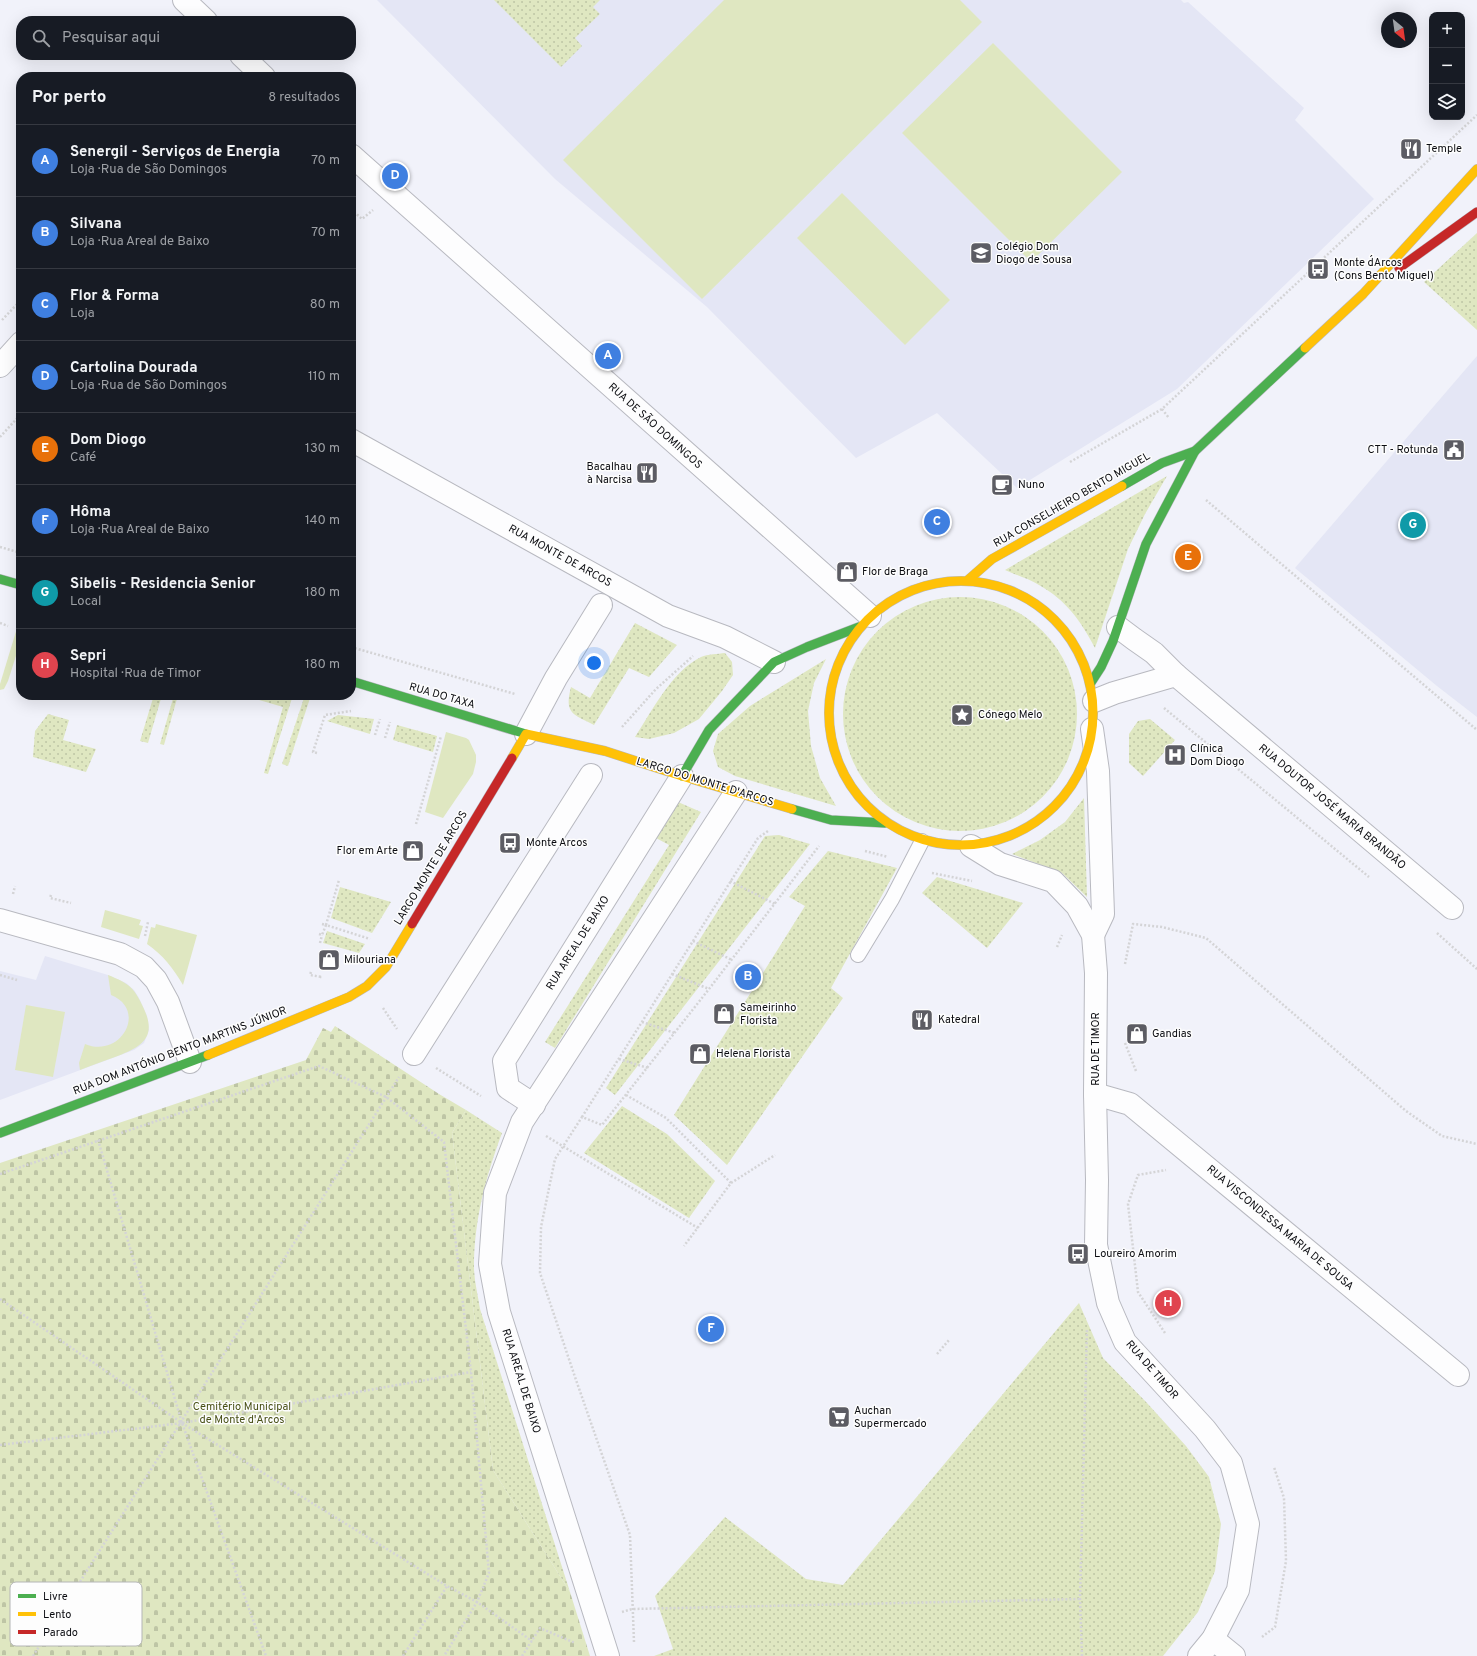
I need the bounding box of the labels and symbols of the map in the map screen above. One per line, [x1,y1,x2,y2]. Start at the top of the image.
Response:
north arrow [1381,12,1417,48]
restaurant icon: Temple [1398,136,1424,162]
place label: Temple [1426,142,1462,156]
pin: D [382,161,408,191]
school or university icon: Colégio Dom Diogo de Sousa [968,240,994,266]
place label: Colégio Dom Diogo de Sousa [996,240,1072,267]
place label: Monte d´Arcos (Cons Bento Miguel) [1334,255,1434,283]
bus stop icon: Monte d´Arcos (Cons Bento Miguel) [1305,256,1331,282]
pin: A [595,341,621,371]
street label: RUA DE SÃO DOMINGOS [605,380,705,472]
public building icon: CTT - Rotunda [1441,437,1467,463]
place label: CTT - Rotunda [1367,443,1438,457]
street label: RUA CONSELHEIRO BENTO MIGUEL [991,449,1153,551]
place label: Bacalhau à Narcisa [586,460,632,487]
restaurant icon: Bacalhau à Narcisa [634,460,660,486]
cafe icon: Nuno [989,472,1015,498]
place label: Nuno [1018,478,1045,492]
pin: C [924,507,950,537]
pin: G [1400,510,1426,540]
street label: RUA MONTE DE ARCOS [506,522,614,590]
pin: E [1175,542,1201,572]
shop icon: Flor de Braga [834,559,860,585]
place label: Flor de Braga [862,565,928,579]
your location [584,653,604,673]
street label: RUA DO TAXA [407,680,477,712]
place icon: Cónego Melo [949,702,975,728]
place label: Cónego Melo [978,708,1042,722]
street label: RUA DOUTOR JOSÉ MARIA BRANDÃO [1256,740,1409,873]
hospital icon: Clínica Dom Diogo [1162,742,1188,768]
place label: Clínica Dom Diogo [1190,742,1244,769]
street label: LARGO DO MONTE D'ARCOS [635,754,775,810]
street label: LARGO MONTE DE ARCOS [391,808,471,928]
bus stop icon: Monte Arcos [497,830,523,856]
place label: Monte Arcos [526,836,587,850]
shop icon: Flor em Arte [400,838,426,864]
place label: Flor em Arte [337,844,398,858]
street label: RUA AREAL DE BAIXO [543,893,613,993]
shop icon: Milouriana [316,947,342,973]
place label: Milouriana [344,953,396,967]
pin: B [735,962,761,992]
shop icon: Sameirinho Florista [711,1001,737,1027]
place label: Sameirinho Florista [740,1001,796,1028]
street label: RUA DOM ANTÓNIO BENTO MARTINS JÚNIOR [71,1003,289,1098]
restaurant icon: Katedral [909,1007,935,1033]
street label: RUA DE TIMOR [1089,1012,1103,1086]
place label: Katedral [938,1013,980,1027]
shop icon: Gandias [1124,1021,1150,1047]
place label: Gandias [1152,1027,1192,1041]
shop icon: Helena Florista [687,1041,713,1067]
place label: Helena Florista [716,1047,790,1061]
street label: RUA VISCONDESSA MARIA DE SOUSA [1204,1162,1356,1294]
bus stop icon: Loureiro Amorim [1065,1241,1091,1267]
place label: Loureiro Amorim [1094,1247,1177,1261]
pin: H [1155,1288,1181,1318]
pin: F [698,1314,724,1344]
street label: RUA AREAL DE BAIXO [498,1327,544,1435]
street label: RUA DE TIMOR [1123,1338,1181,1402]
park label: Cemitério Municipal de Monte d'Arcos [193,1400,291,1427]
supermarket icon: Auchan Supermercado [826,1404,852,1430]
place label: Auchan Supermercado [854,1404,927,1431]
legend [10,1582,142,1646]
text: Livre [43,1590,68,1604]
text: Lento [43,1608,71,1622]
text: Parado [43,1626,78,1640]

